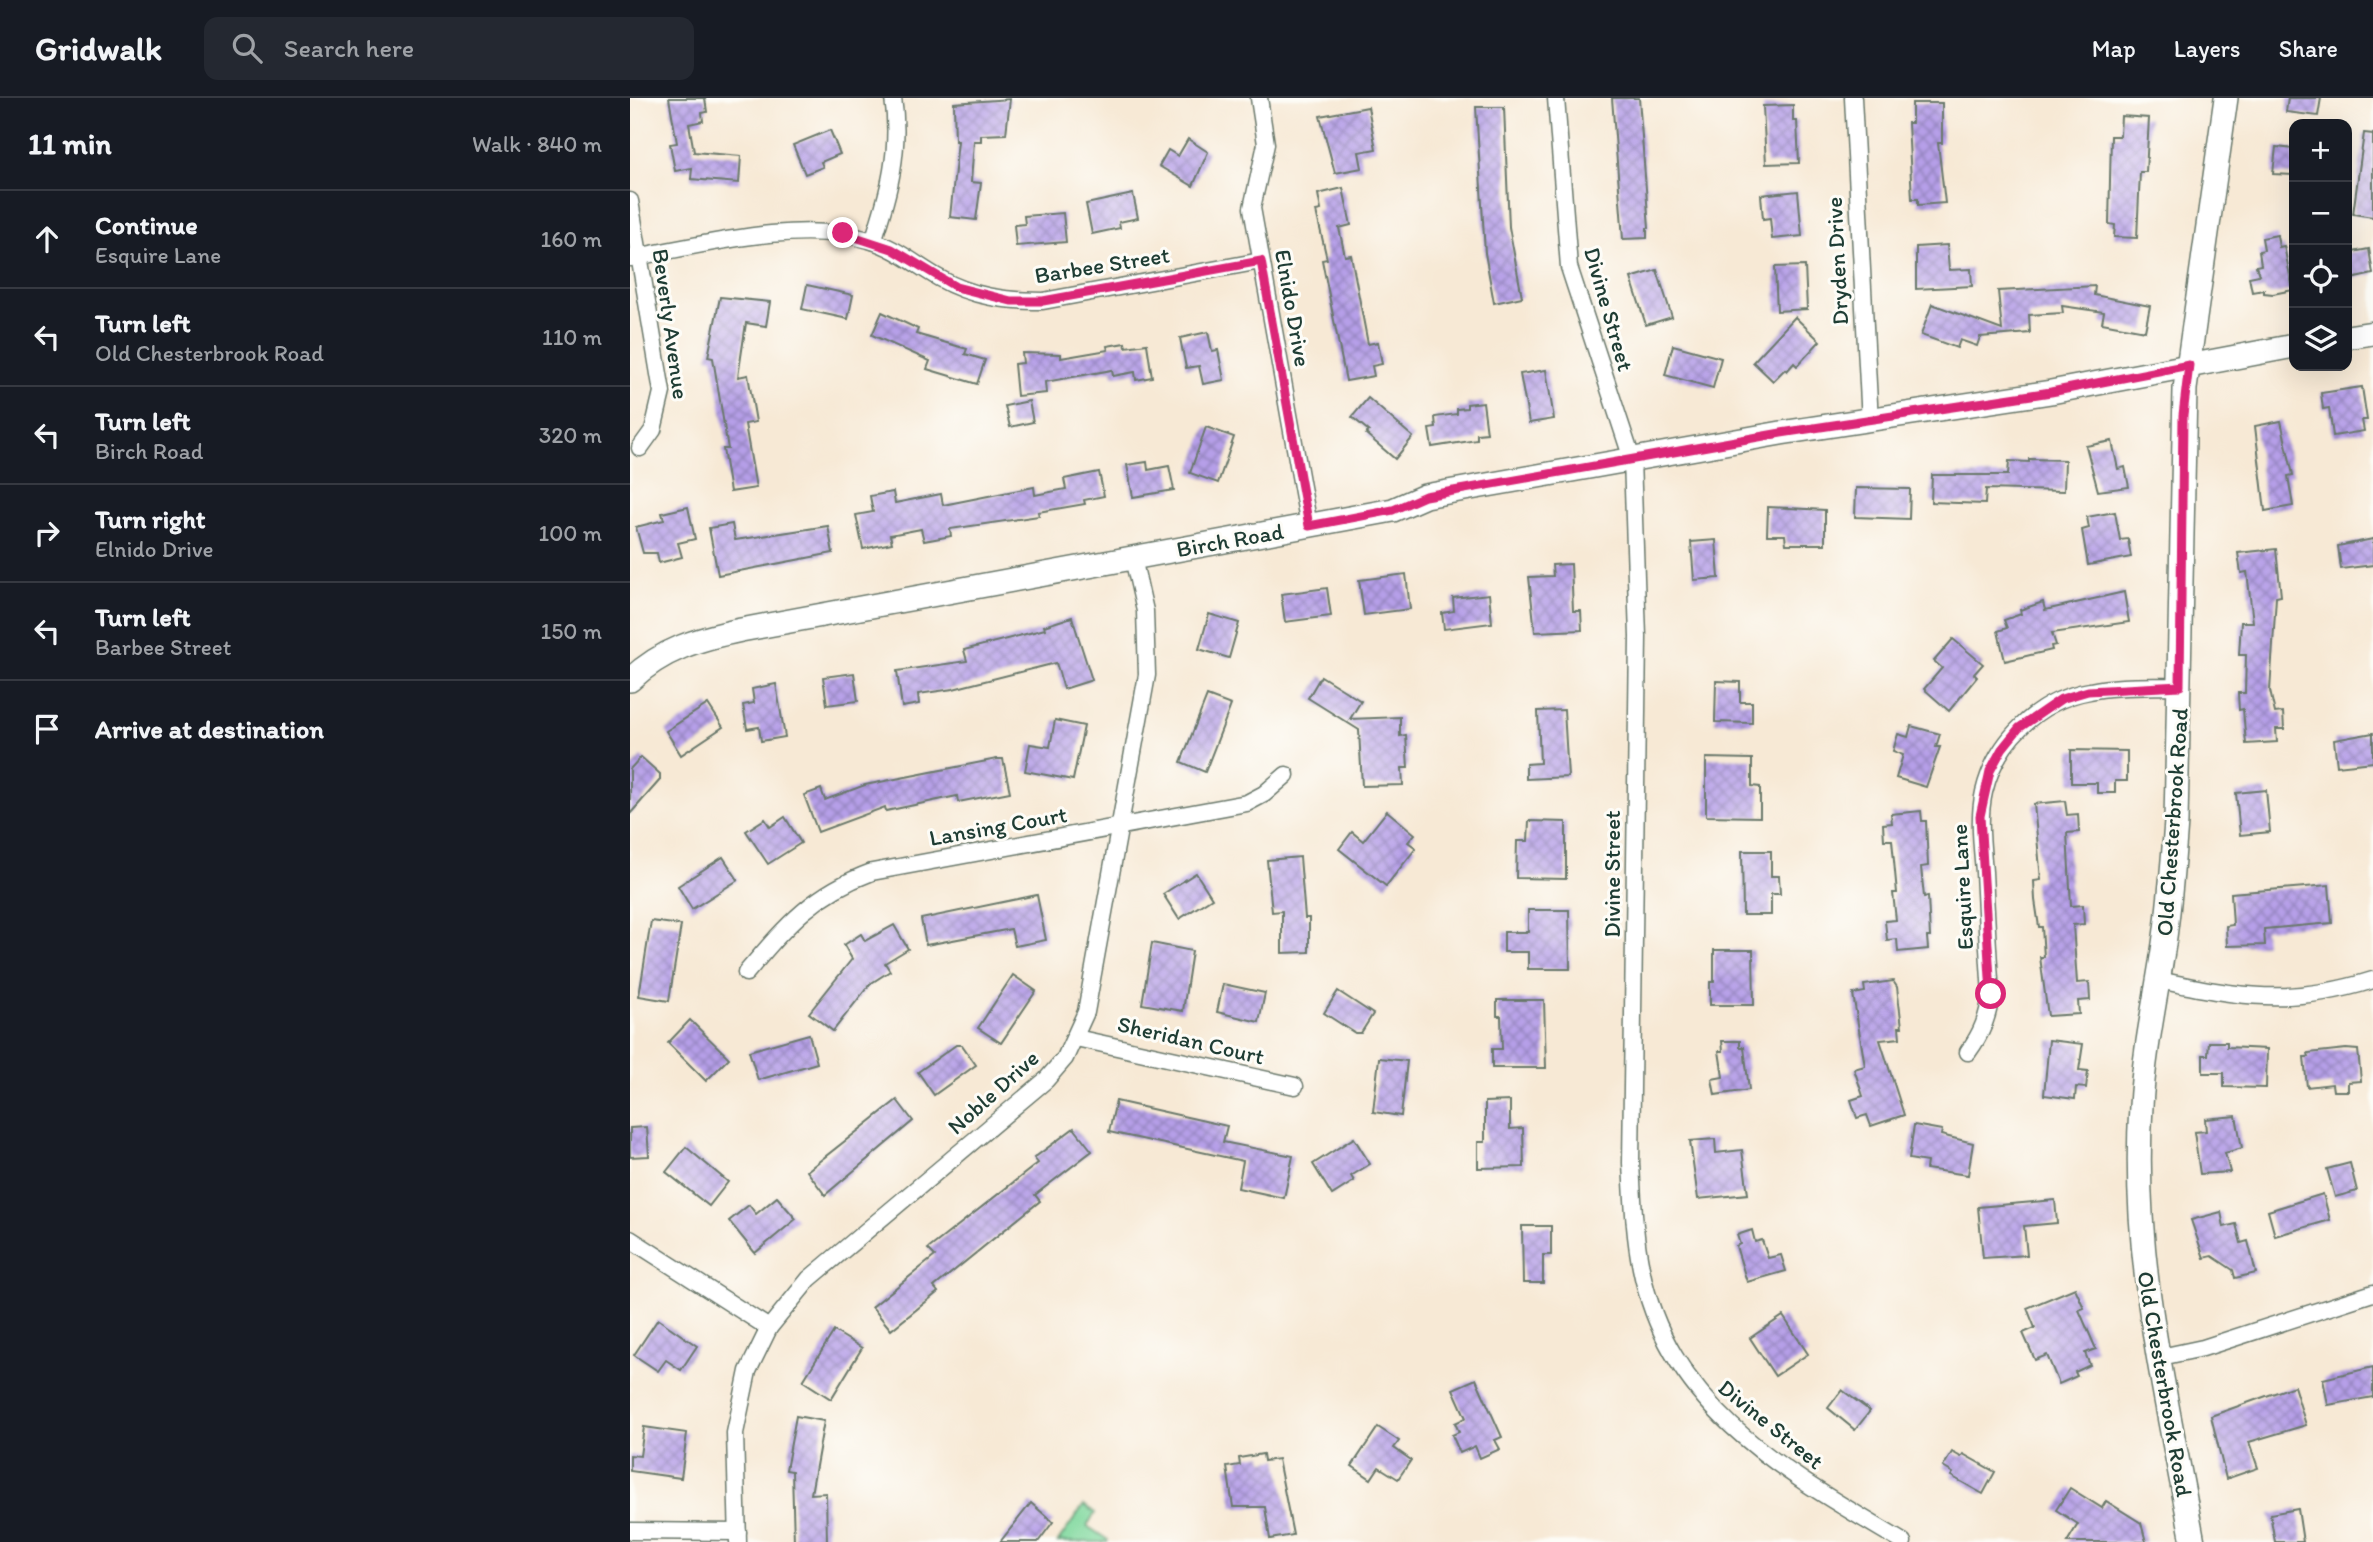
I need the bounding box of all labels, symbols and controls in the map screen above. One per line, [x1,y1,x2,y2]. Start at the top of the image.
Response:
search box [204,17,694,80]
text: Gridwalk [35,29,162,68]
icon: search [228,29,266,67]
text: Search here [284,32,414,64]
text: Map [2092,34,2136,63]
text: Layers [2174,34,2241,63]
text: Share [2279,34,2338,63]
map controls [2289,119,2352,371]
button: + [2289,119,2352,182]
text: 11 min [28,125,112,162]
text: Walk · 840 m [472,130,602,158]
button: − [2289,182,2352,245]
street label: Dryden Drive [1820,196,1854,326]
text: Continue [95,209,198,241]
route end [827,217,858,248]
icon: ahead [28,220,66,258]
text: 160 m [540,225,602,253]
street label: Barbee Street [1032,240,1172,289]
text: Esquire Lane [95,241,221,269]
street label: Divine Street [1578,244,1640,374]
button: locate [2289,245,2352,308]
street label: Beverly Avenue [647,247,695,401]
street label: Elnido Drive [1269,247,1317,369]
text: Turn left [95,307,191,339]
button: layers [2289,308,2352,371]
icon: left [28,318,66,356]
text: 110 m [542,323,602,351]
text: Old Chesterbrook Road [95,339,324,367]
text: Turn left [95,405,191,437]
icon: left [28,416,66,454]
text: 320 m [539,421,602,449]
text: Birch Road [95,437,203,465]
text: Turn right [95,503,206,535]
icon: right [28,514,66,552]
street label: Birch Road [1174,517,1286,563]
text: 100 m [538,519,602,547]
text: Elnido Drive [95,535,214,563]
text: Turn left [95,601,191,633]
icon: left [28,612,66,650]
text: 150 m [541,617,602,645]
text: Barbee Street [95,633,231,661]
street label: Old Chesterbrook Road [2150,707,2194,937]
icon: arrive [28,710,66,748]
text: Arrive at destination [95,713,324,745]
street label: Lansing Court [927,800,1069,852]
street label: Divine Street [1598,810,1626,938]
street label: Esquire Lane [1945,823,1979,951]
route start [1975,978,2006,1009]
street label: Sheridan Court [1115,1009,1268,1071]
street label: Noble Drive [942,1044,1044,1140]
street label: Old Chesterbrook Road [2131,1269,2199,1499]
street label: Divine Street [1713,1373,1830,1475]

